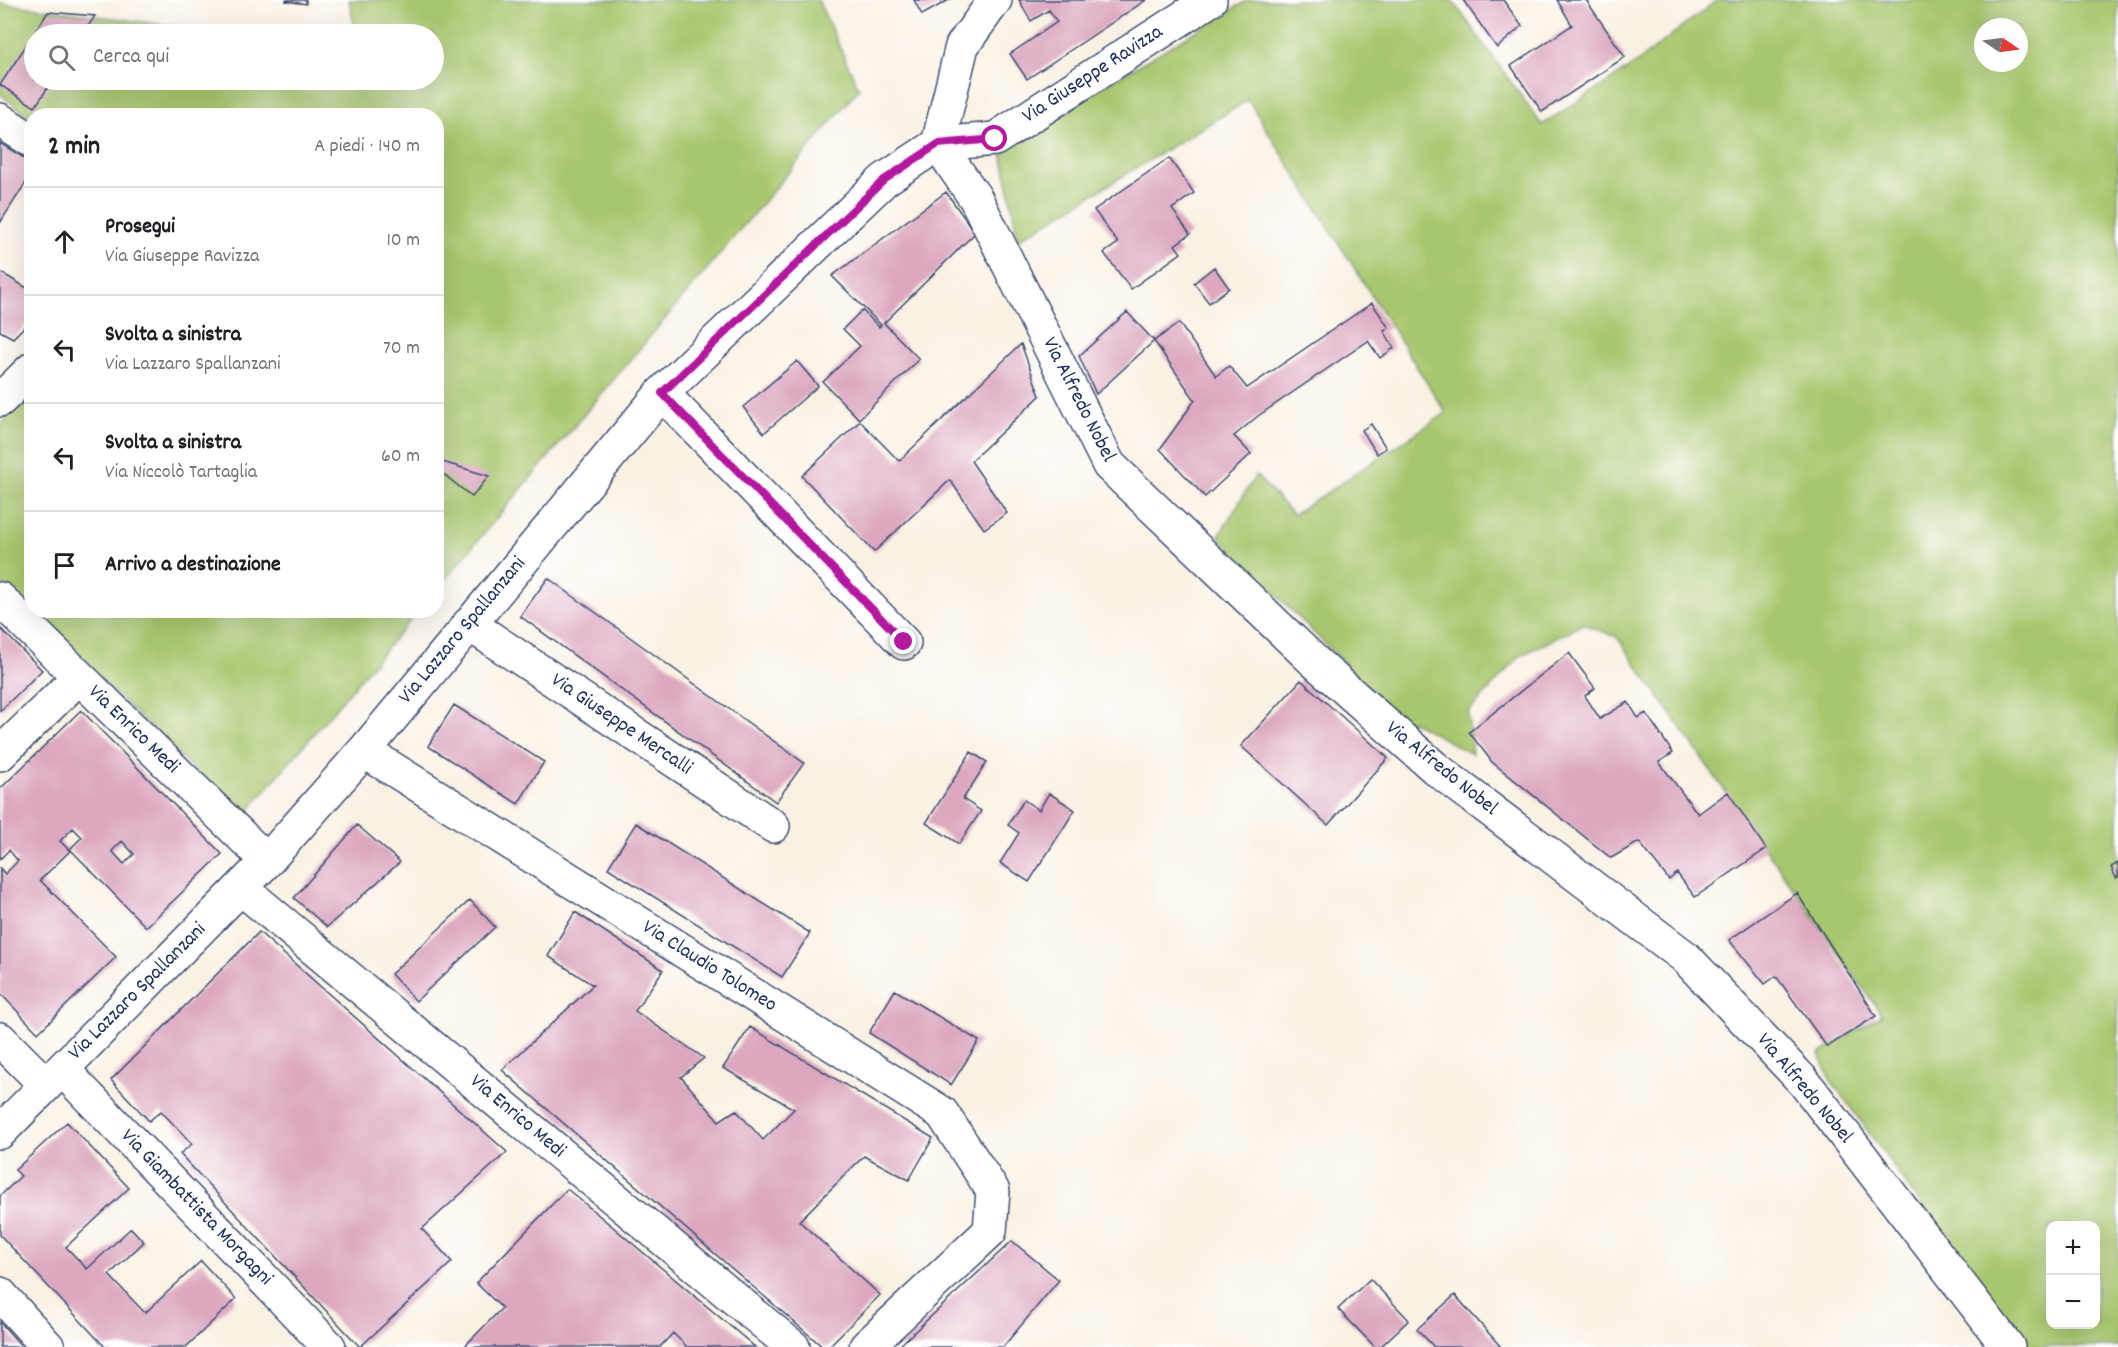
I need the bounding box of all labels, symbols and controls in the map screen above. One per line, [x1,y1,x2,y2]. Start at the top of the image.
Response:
street label: Via Giuseppe Ravizza [1017,18,1170,132]
north arrow [1974,18,2028,72]
search box [24,24,444,90]
icon: search [45,41,78,74]
text: Cerca qui [93,42,169,73]
route start [981,125,1007,151]
text: 2 min [48,129,100,166]
text: A piedi · 140 m [314,133,420,161]
text: Prosegui [105,212,175,243]
icon: ahead [48,225,81,258]
text: 10 m [386,227,420,255]
text: Via Giuseppe Ravizza [105,243,259,271]
text: Svolta a sinistra [105,320,241,351]
street label: Via Alfredo Nobel [1034,332,1122,468]
icon: left [48,333,81,366]
text: 70 m [383,335,420,363]
text: Via Lazzaro Spallanzani [105,351,281,379]
text: Svolta a sinistra [105,428,241,459]
icon: left [48,441,81,474]
text: 60 m [381,443,420,471]
text: Via Niccolò Tartaglia [105,459,257,487]
icon: arrive [48,549,81,582]
text: Arrivo a destinazione [105,550,281,581]
street label: Via Lazzaro Spallanzani [392,551,534,711]
route end [890,628,916,654]
street label: Via Giuseppe Mercalli [544,666,698,784]
street label: Via Enrico Medi [80,678,186,782]
street label: Via Alfredo Nobel [1379,714,1503,824]
street label: Via Claudio Tolomeo [636,913,782,1021]
street label: Via Lazzaro Spallanzani [62,916,214,1068]
street label: Via Alfredo Nobel [1749,1027,1859,1151]
street label: Via Enrico Medi [462,1068,572,1166]
street label: Via Giambattista Morgagni [113,1123,279,1293]
map controls [2046,1221,2100,1329]
button: + [2046,1221,2100,1275]
button: − [2046,1275,2100,1329]

